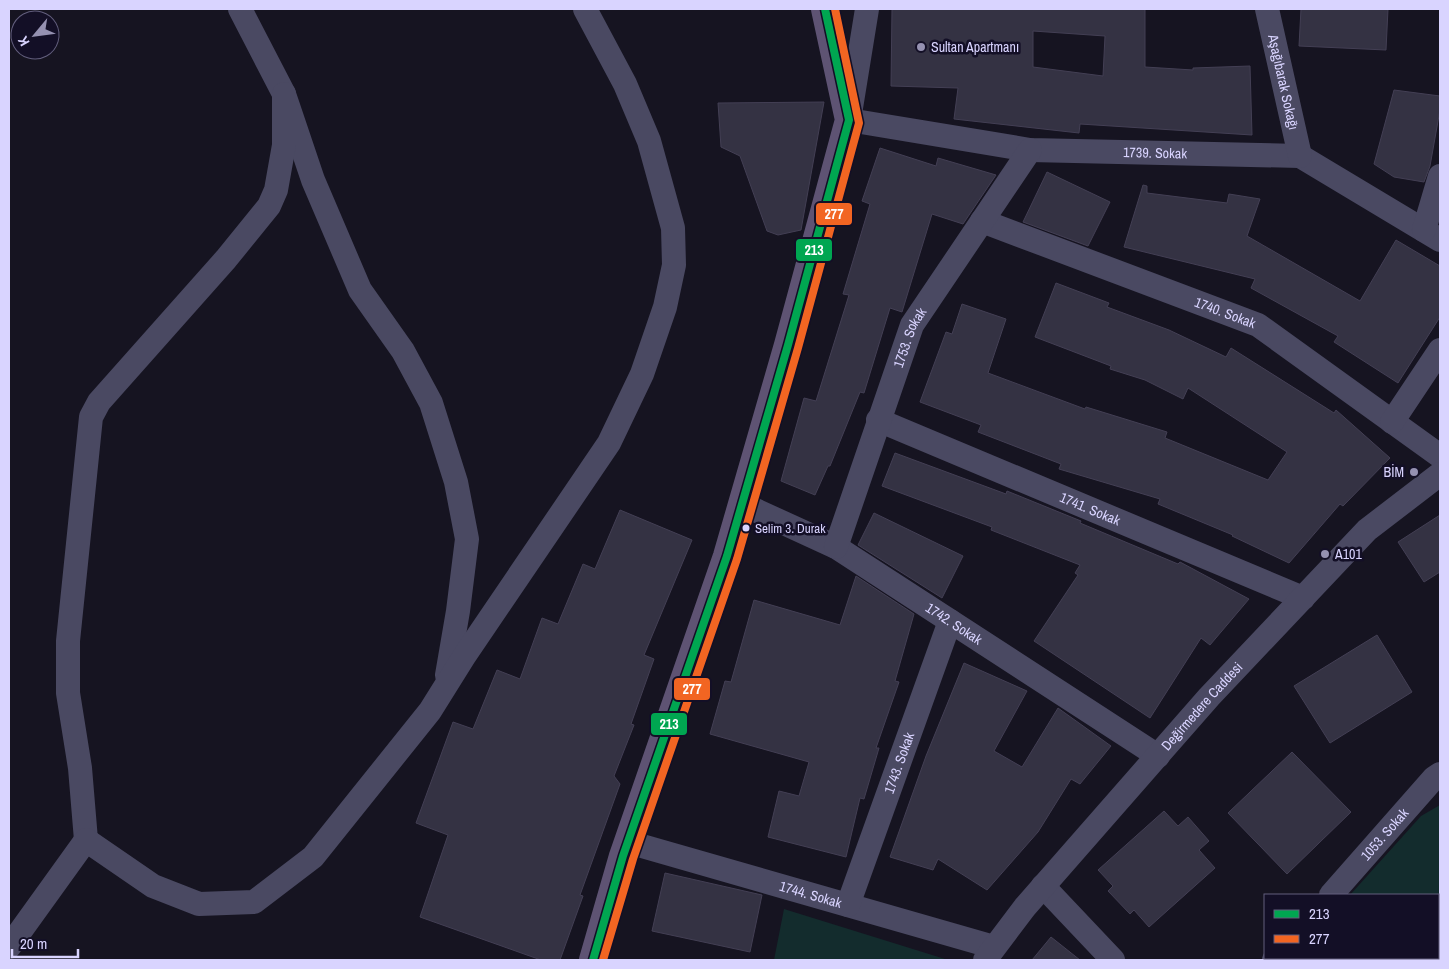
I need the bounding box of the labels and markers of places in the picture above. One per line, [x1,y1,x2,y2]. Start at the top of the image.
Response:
place label: Sultan Apartmanı [931,38,1019,56]
marker: Sultan Apartmanı [915,41,927,53]
place label: BİM [1384,463,1404,481]
marker: BİM [1408,466,1420,478]
place label: Selim 3. Durak [755,520,826,537]
marker: Selim 3. Durak [741,523,751,533]
place label: A101 [1334,545,1362,563]
marker: A101 [1319,548,1331,560]

